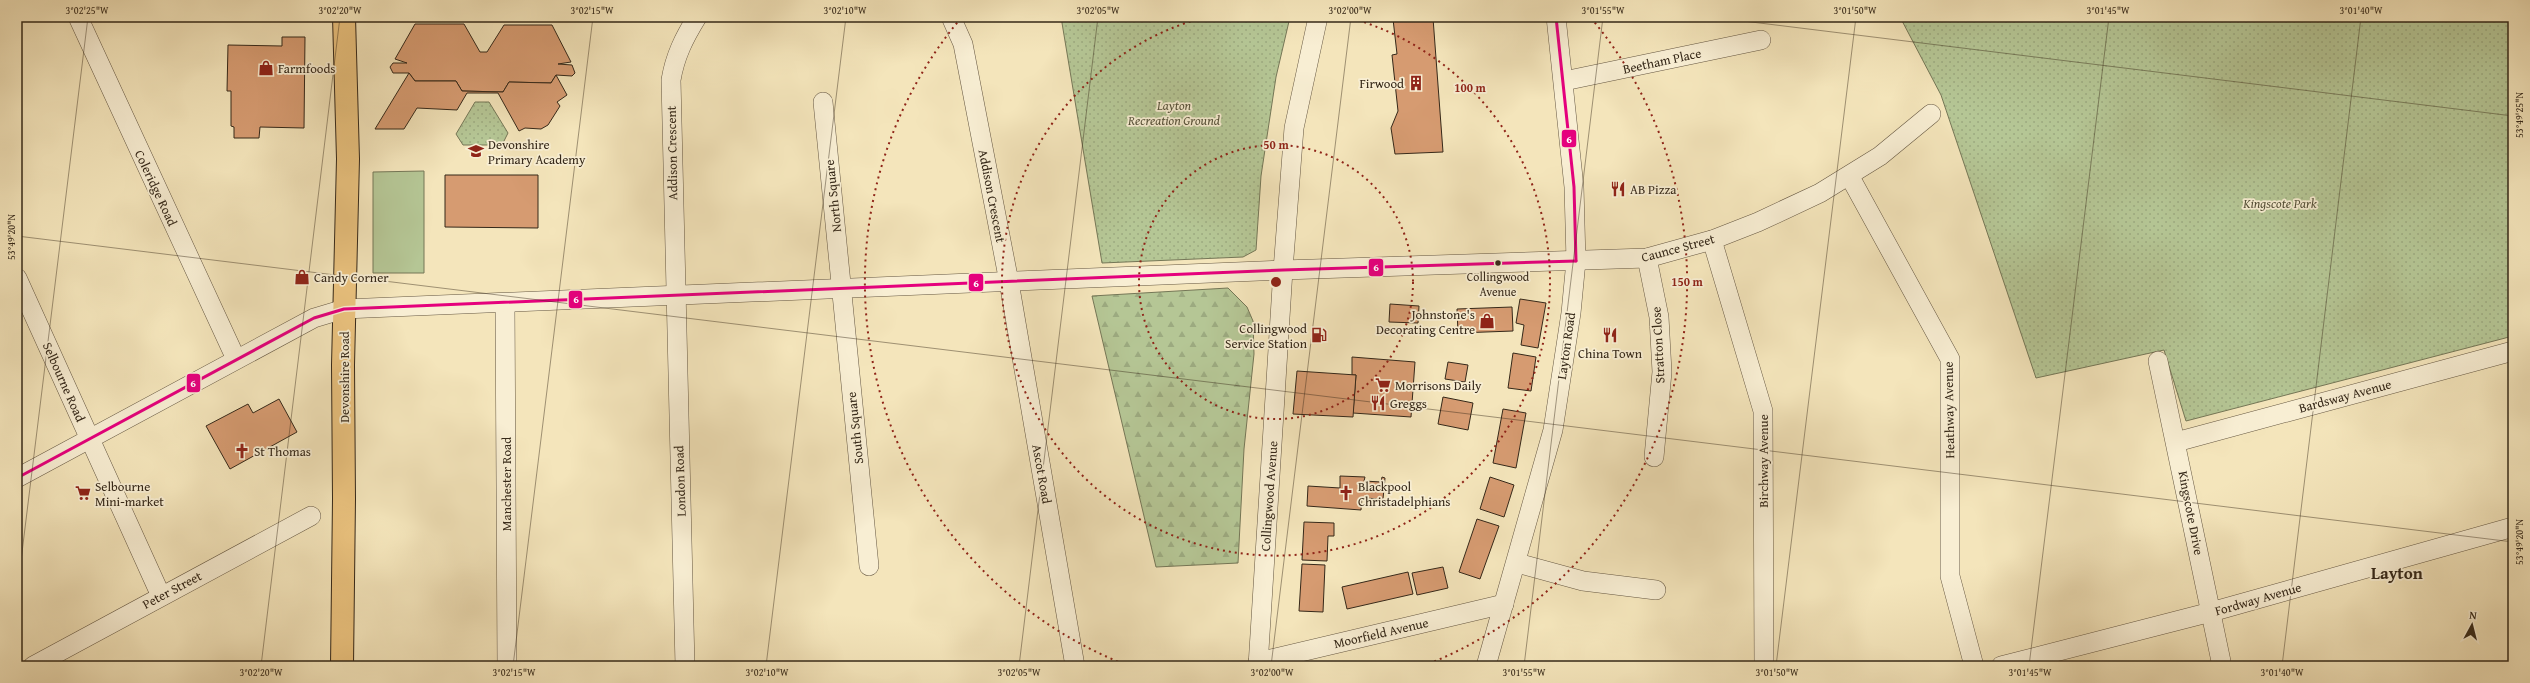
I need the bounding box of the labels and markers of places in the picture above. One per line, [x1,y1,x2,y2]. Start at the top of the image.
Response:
shop icon: Farmfoods [257,59,275,77]
place label: Farmfoods [278,59,336,78]
place label: Firwood [1359,74,1404,93]
building icon: Firwood [1407,74,1425,92]
place label: Devonshire Primary Academy [488,135,586,169]
school or university icon: Devonshire Primary Academy [467,142,485,160]
restaurant icon: AB Pizza [1609,180,1627,198]
place label: AB Pizza [1630,180,1677,199]
marker: Collingwood Avenue [1493,258,1503,268]
shop icon: Candy Corner [293,268,311,286]
place label: Candy Corner [314,268,389,287]
place label: Collingwood Avenue [1467,268,1530,300]
centre of rings [1269,275,1283,289]
place label: Johnstone's Decorating Centre [1376,305,1475,339]
shop icon: Johnstone's Decorating Centre [1478,312,1496,330]
place label: Collingwood Service Station [1225,319,1308,353]
fuel station icon: Collingwood Service Station [1310,326,1328,344]
restaurant icon: China Town [1601,326,1619,344]
place label: China Town [1578,344,1643,363]
supermarket icon: Morrisons Daily [1374,376,1392,394]
place label: Morrisons Daily [1395,376,1482,395]
restaurant icon: Greggs [1369,394,1387,412]
place label: Greggs [1390,394,1427,413]
church icon: St Thomas [233,442,251,460]
place label: St Thomas [254,442,311,461]
place label: Selbourne Mini-market [95,477,164,511]
place label: Blackpool Christadelphians [1358,477,1451,511]
supermarket icon: Selbourne Mini-market [74,484,92,502]
church icon: Blackpool Christadelphians [1337,484,1355,502]

